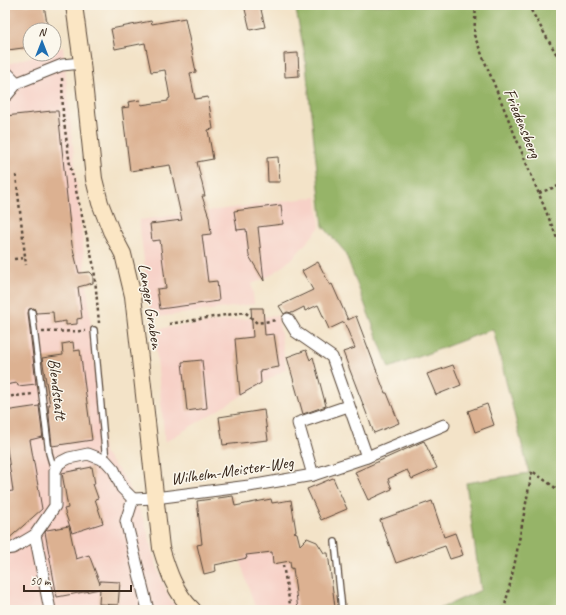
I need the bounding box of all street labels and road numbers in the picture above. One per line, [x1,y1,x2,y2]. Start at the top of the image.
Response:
street label: Friedensberg [499,85,546,162]
street label: Langer Graben [133,262,168,352]
street label: Blendstatt [43,357,72,423]
street label: Wilhelm-Meister-Weg [169,451,296,489]

